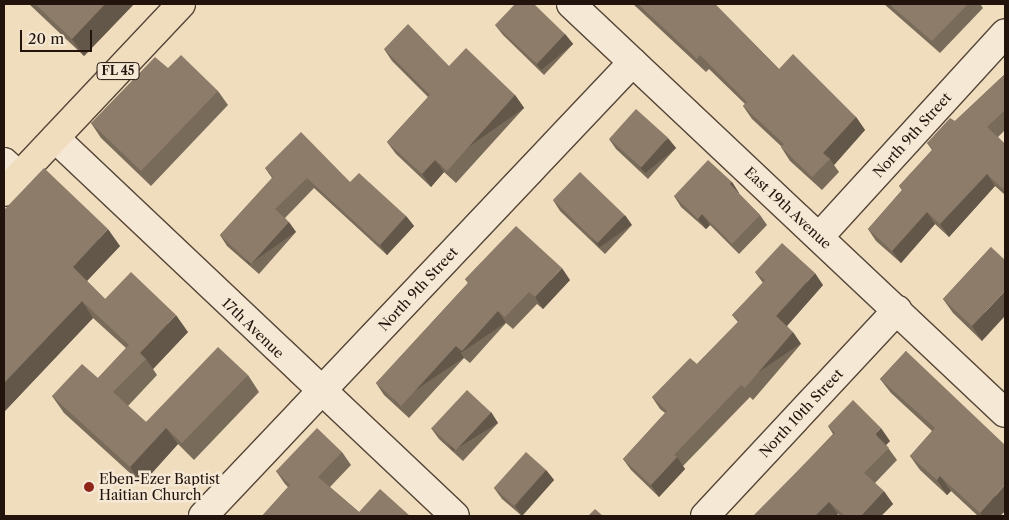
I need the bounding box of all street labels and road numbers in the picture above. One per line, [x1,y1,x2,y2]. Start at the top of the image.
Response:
road number: FL 45 [96,61,140,80]
street label: North 9th Street [869,89,955,181]
street label: East 19th Avenue [741,163,835,253]
street label: North 9th Street [375,244,461,334]
street label: 17th Avenue [218,294,288,362]
street label: North 10th Street [756,365,846,461]

